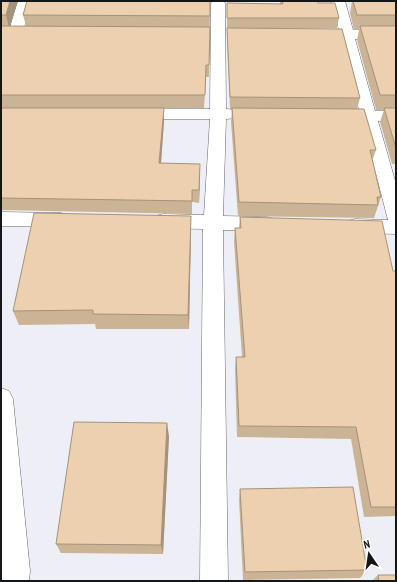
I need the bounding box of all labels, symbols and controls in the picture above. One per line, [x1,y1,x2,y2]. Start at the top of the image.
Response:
north arrow [349,534,389,574]
text: N [362,537,371,552]

